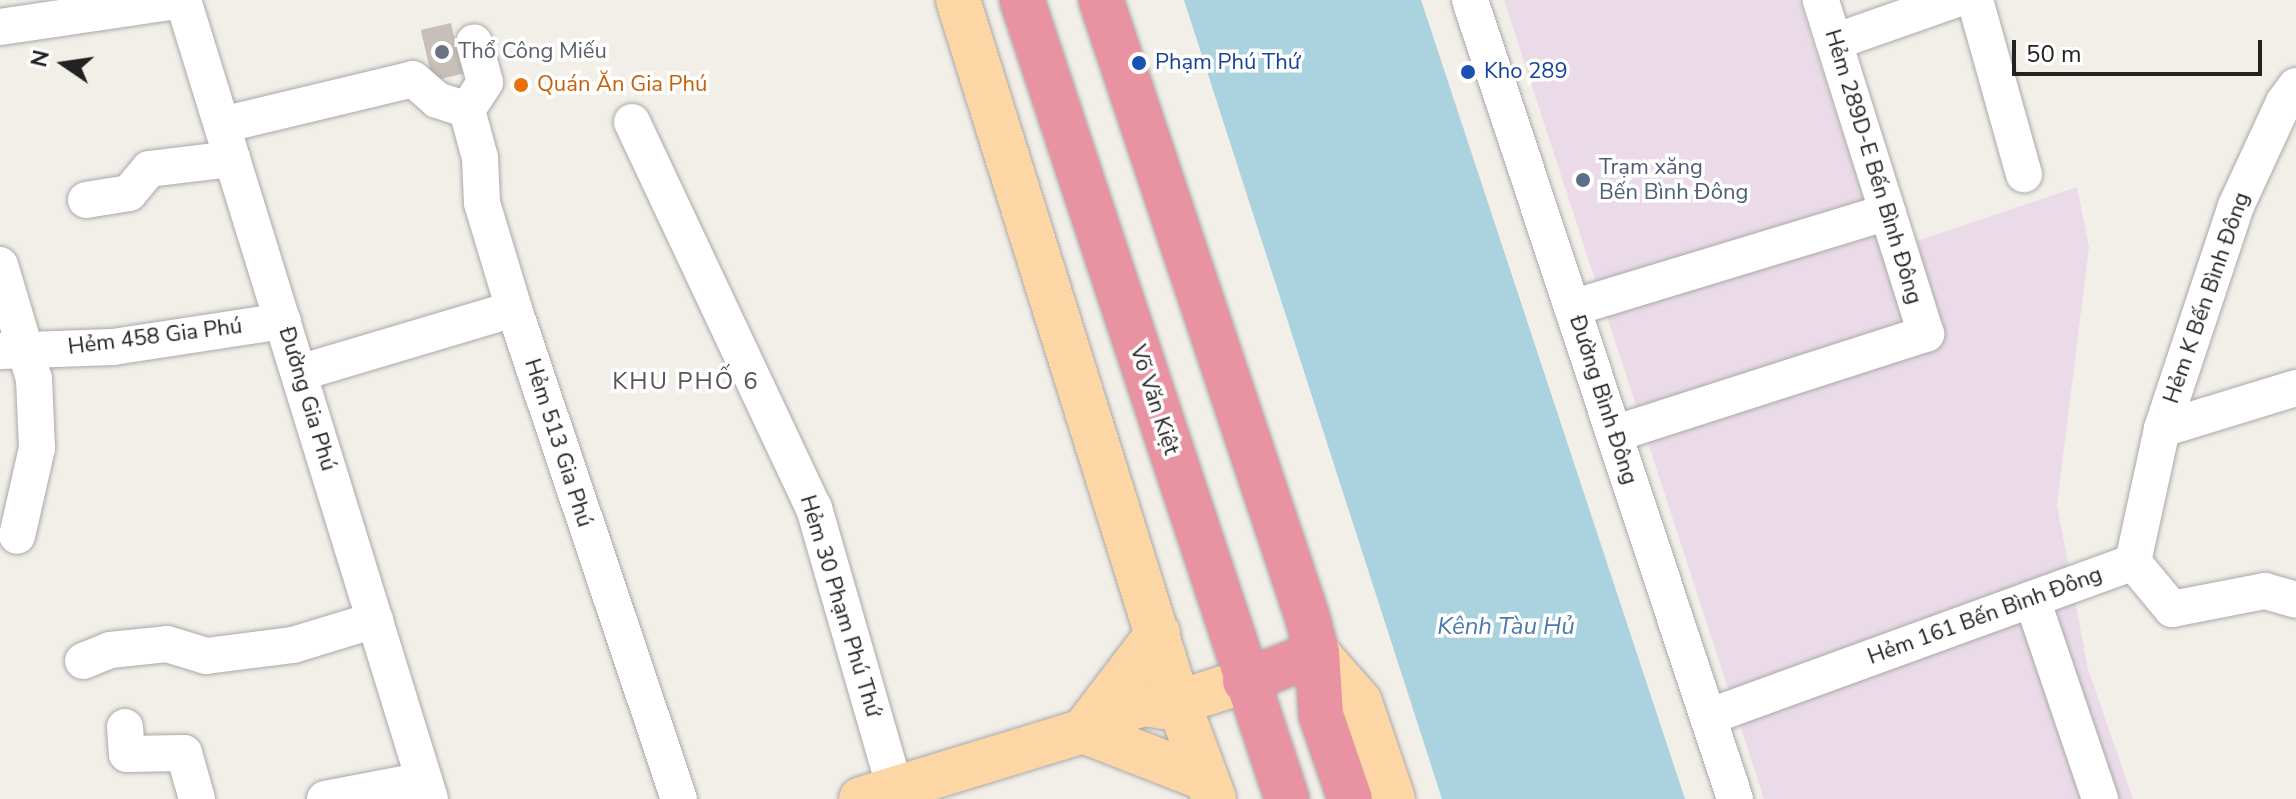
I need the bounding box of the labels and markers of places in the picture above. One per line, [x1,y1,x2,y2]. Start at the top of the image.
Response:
place label: Thổ Công Miếu [458,39,607,65]
marker: Thổ Công Miếu [433,43,451,61]
place label: Phạm Phú Thứ [1155,50,1300,76]
marker: Phạm Phú Thứ [1130,54,1148,72]
place label: Kho 289 [1484,59,1568,85]
marker: Kho 289 [1459,63,1477,81]
place label: Quán Ăn Gia Phú [537,72,707,98]
marker: Quán Ăn Gia Phú [512,76,530,94]
place label: Trạm xăng Bến Bình Đông [1599,154,1748,206]
marker: Trạm xăng Bến Bình Đông [1574,171,1592,189]

